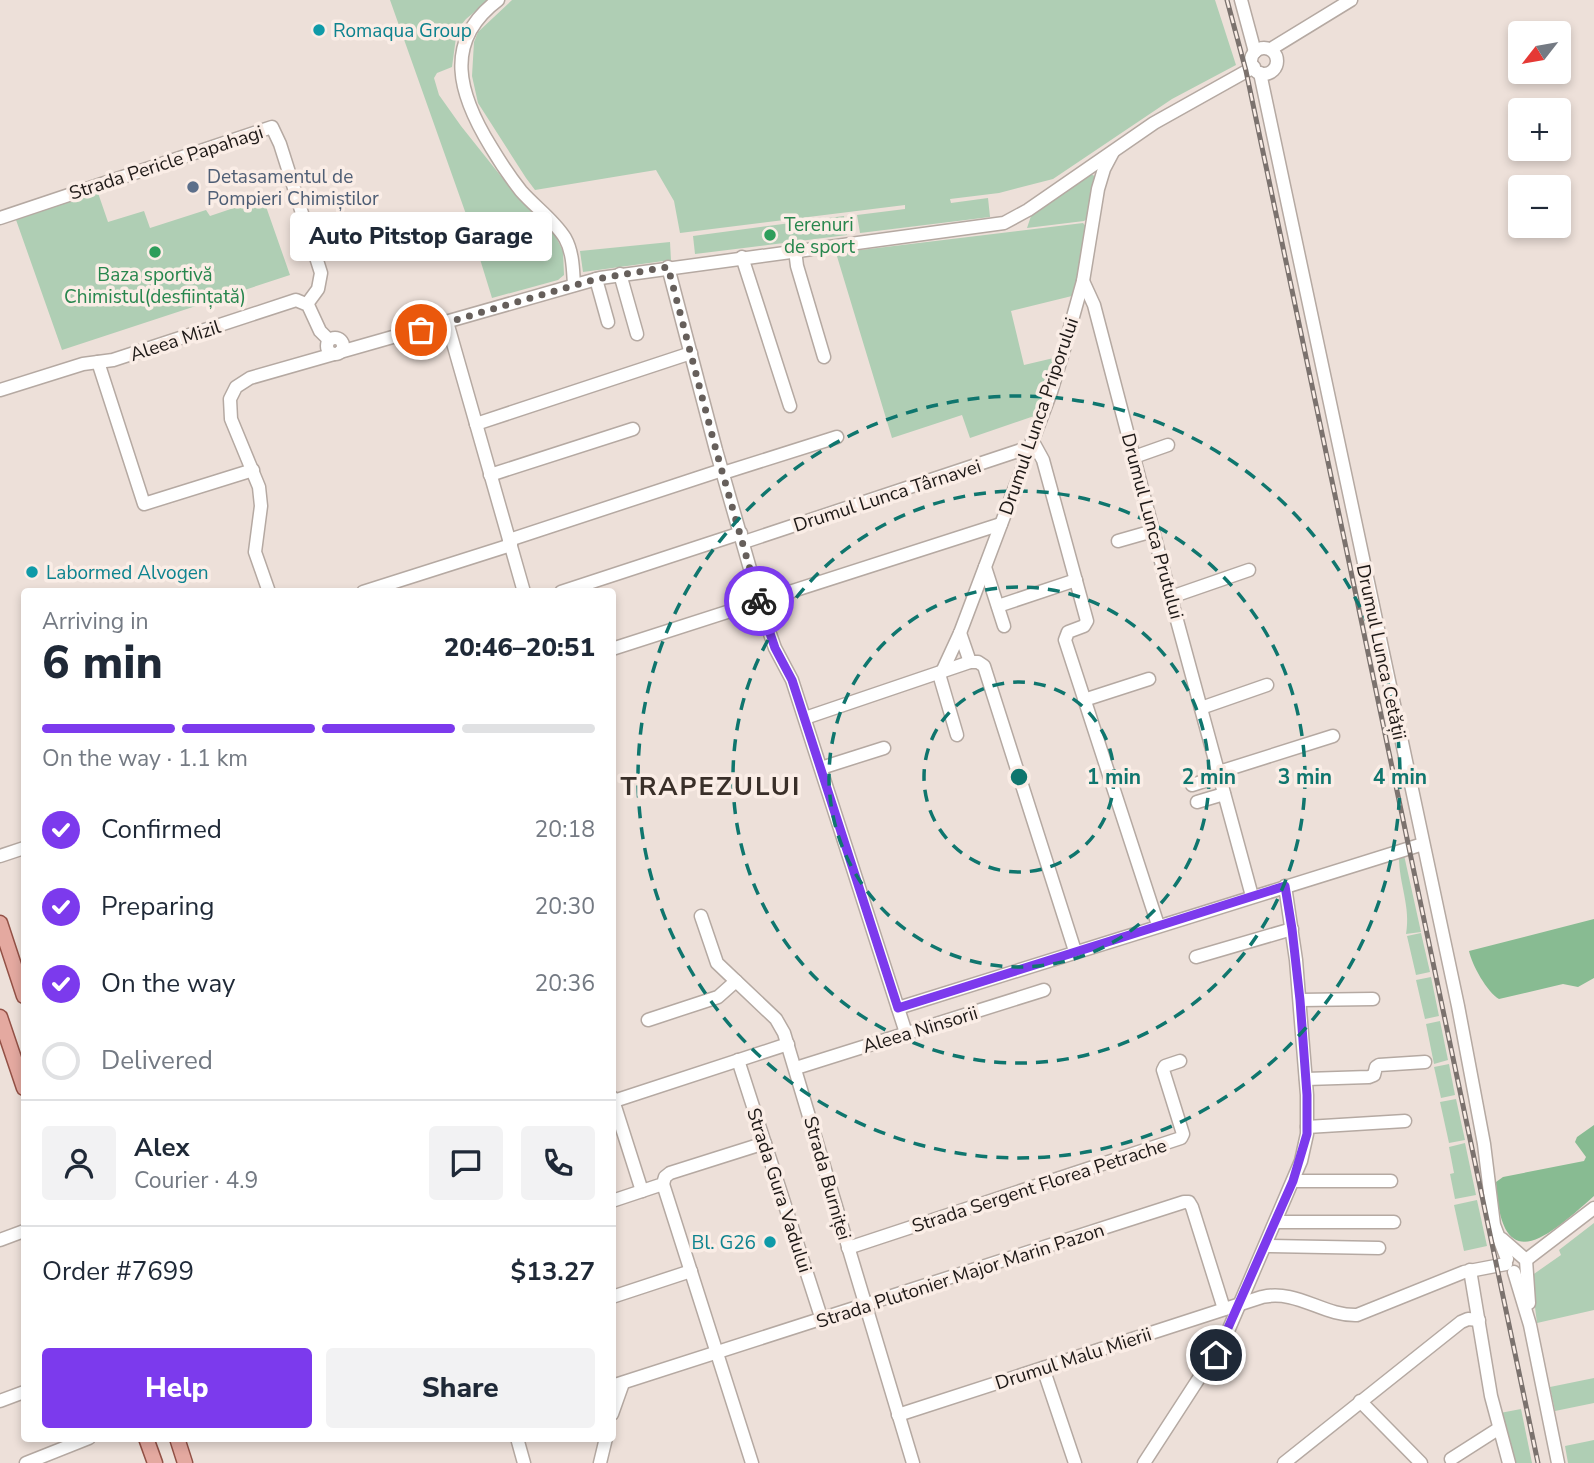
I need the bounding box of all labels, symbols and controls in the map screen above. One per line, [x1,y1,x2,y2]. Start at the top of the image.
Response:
place label: Romaqua Group [333,18,472,44]
north arrow [1508,21,1572,84]
map controls [1508,21,1571,238]
marker: Romaqua Group [311,22,327,38]
button: + [1508,98,1571,161]
street label: Strada Pericle Papahagi [66,119,267,207]
place label: Detasamentul de Pompieri Chimiștilor [207,164,379,212]
button: − [1508,175,1571,238]
marker: Detasamentul de Pompieri Chimiștilor [185,179,201,195]
callout: Auto Pitstop Garage [290,211,552,260]
place label: Terenuri de sport [784,212,855,260]
text: Auto Pitstop Garage [309,221,533,252]
marker: Terenuri de sport [762,227,778,243]
marker: Baza sportivă Chimistul(desființată) [147,244,163,260]
place label: Baza sportivă Chimistul(desființată) [64,262,246,310]
pin [391,300,451,360]
icon: bag [402,311,440,349]
street label: Aleea Mizil [127,314,224,368]
street label: Drumul Lunca Priporului [993,314,1085,518]
street label: Drumul Lunca Prutului [1115,430,1189,622]
street label: Drumul Lunca Târnavei [790,453,985,539]
place label: Labormed Alvogen [46,560,209,586]
street label: Drumul Lunca Cetății [1350,562,1412,742]
marker: Labormed Alvogen [24,564,40,580]
courier [724,566,794,636]
icon: bike [740,582,778,620]
text: Arriving in [42,606,149,637]
text: 20:46–20:51 [444,630,595,665]
text: 6 min [42,631,163,694]
text: On the way · 1.1 km [42,743,248,774]
text: 1 min [1087,763,1141,791]
text: 2 min [1182,763,1236,791]
text: 3 min [1278,763,1332,791]
text: 4 min [1373,763,1427,791]
centre of rings [1007,765,1031,789]
district label: TRAPEZULUI [621,769,801,804]
icon: check [42,811,80,849]
text: Confirmed [101,812,222,847]
text: 20:18 [535,814,595,845]
icon: check [42,888,80,926]
text: Preparing [101,889,214,924]
text: 20:30 [535,891,595,922]
icon: check [42,965,80,1003]
text: On the way [101,966,235,1001]
text: 20:36 [535,968,595,999]
street label: Aleea Ninsorii [860,1000,981,1060]
text: Delivered [101,1043,213,1078]
street label: Strada Gura Vadului [740,1105,818,1276]
street label: Strada Burniței [797,1113,857,1243]
button: person [42,1126,116,1200]
button: chat [429,1126,503,1200]
button: phone [521,1126,595,1200]
text: Alex [134,1130,190,1165]
street label: Strada Sergent Florea Petrache [909,1132,1170,1239]
text: Courier · 4.9 [134,1165,258,1196]
street label: Strada Plutonier Major Marin Pazon [813,1217,1108,1335]
place label: Bl. G26 [692,1230,756,1256]
marker: Bl. G26 [762,1234,778,1250]
text: Order #7699 [42,1254,194,1289]
text: $13.27 [511,1254,595,1289]
street label: Drumul Malu Mierii [992,1321,1155,1396]
pin [1186,1325,1246,1385]
icon: home [1197,1336,1235,1374]
button: Help [42,1348,312,1428]
button: Share [326,1348,595,1428]

